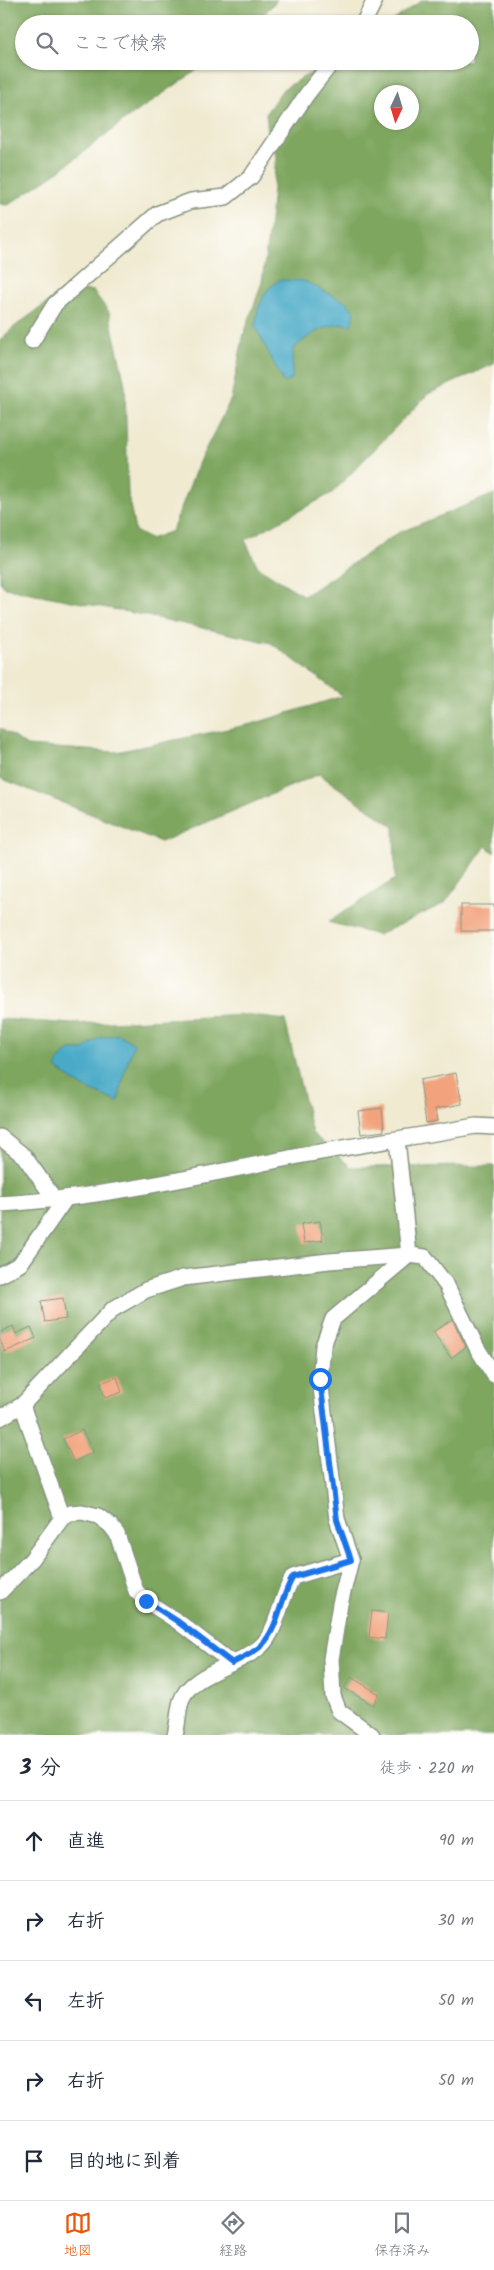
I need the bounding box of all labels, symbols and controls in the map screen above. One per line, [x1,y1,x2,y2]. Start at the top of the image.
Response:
search box [15,15,479,70]
icon: search [33,29,61,57]
text: ここで検索 [73,29,168,59]
north arrow [374,85,419,130]
route start [309,1368,332,1391]
route end [135,1590,158,1613]
text: 3 分 [20,1752,61,1785]
text: 徒歩 · 220 m [380,1756,474,1781]
icon: ahead [20,1827,48,1855]
text: 直進 [67,1827,105,1857]
text: 90 m [439,1828,474,1853]
icon: right [20,1907,48,1935]
text: 右折 [67,1907,105,1937]
text: 30 m [438,1908,474,1933]
icon: left [20,1987,48,2015]
text: 左折 [67,1987,105,2017]
text: 50 m [438,1988,474,2013]
icon: right [20,2067,48,2095]
text: 右折 [67,2067,105,2097]
text: 50 m [438,2068,474,2093]
icon: arrive [20,2147,48,2175]
text: 目的地に到着 [67,2147,181,2177]
tab: 地図 [64,2209,92,2262]
tab: 経路 [219,2209,247,2262]
tab: 保存済み [374,2209,430,2262]

